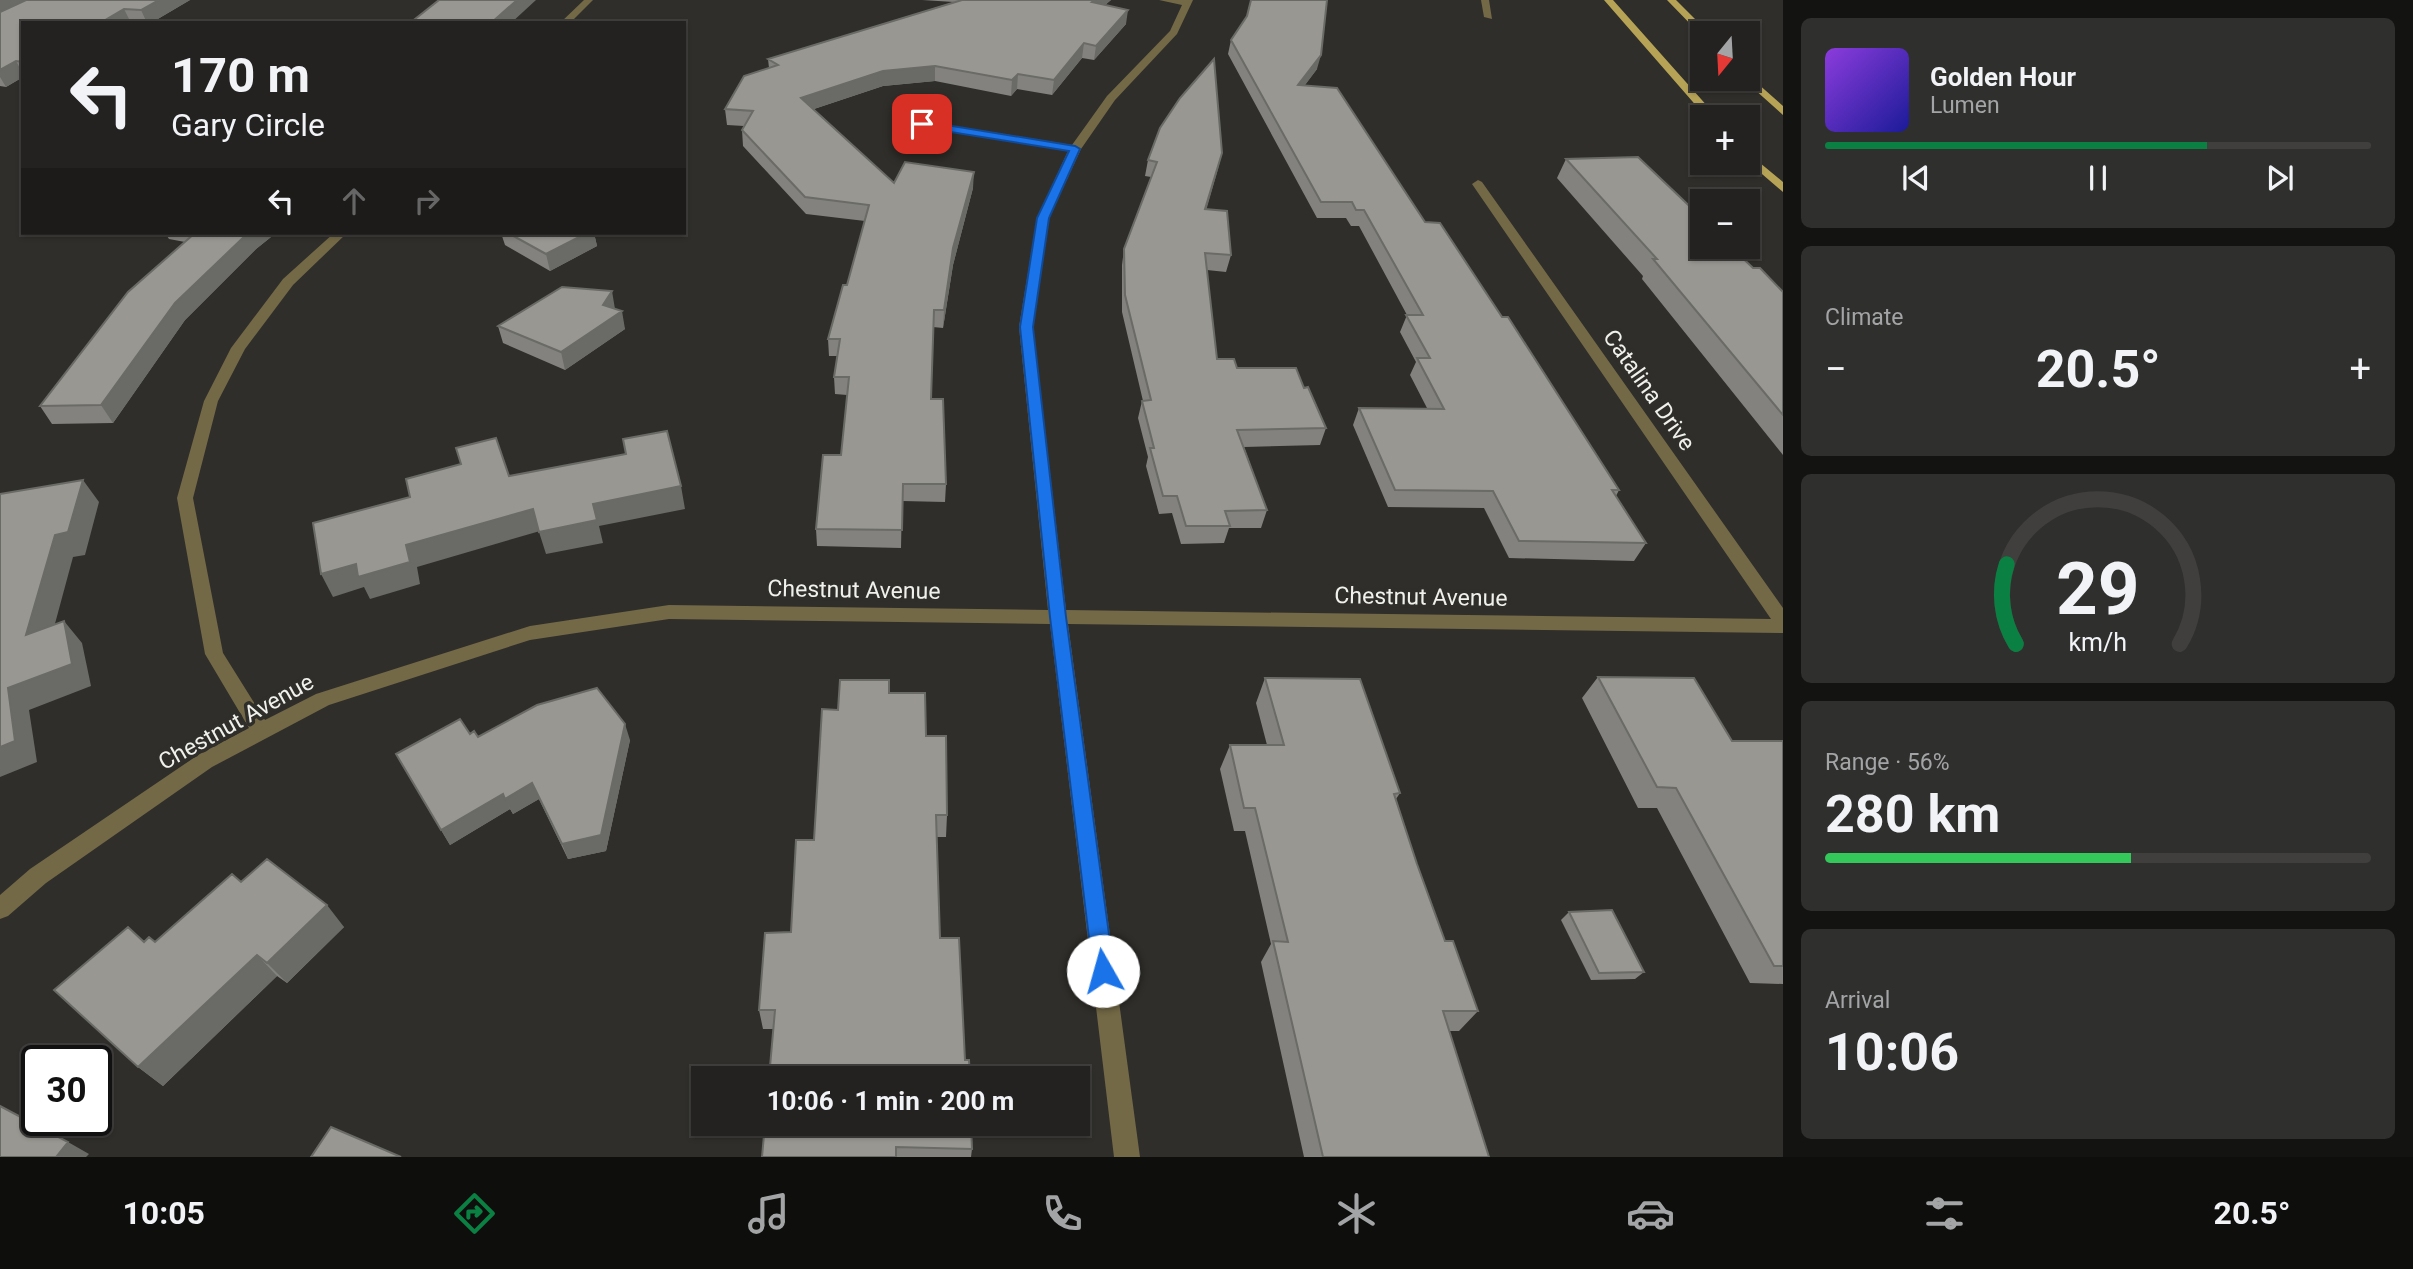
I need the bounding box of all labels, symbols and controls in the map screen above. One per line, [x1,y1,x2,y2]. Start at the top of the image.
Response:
north arrow [1690,21,1760,91]
map controls [1690,21,1760,259]
text: 170 m [171,47,310,104]
icon: left [56,49,147,140]
text: Golden Hour [1930,62,2076,92]
text: Lumen [1930,92,2000,119]
pin [892,94,952,154]
icon: arrive [903,105,941,143]
button: + [1690,105,1760,175]
text: Gary Circle [171,106,325,144]
icon: previous [1897,159,1935,197]
icon: pause [2079,159,2117,197]
icon: next [2261,159,2299,197]
icon: left [262,182,300,220]
icon: ahead [335,182,373,220]
icon: right [408,182,446,220]
button: − [1690,189,1760,259]
text: Climate [1825,304,1904,331]
street label: Catalina Drive [1597,324,1701,456]
text: 20.5° [2036,339,2161,400]
text: − [1825,347,1847,391]
text: + [2349,347,2371,391]
text: 29 [2056,547,2140,633]
street label: Chestnut Avenue [767,575,941,605]
street label: Chestnut Avenue [1334,582,1508,612]
text: km/h [2069,628,2127,657]
street label: Chestnut Avenue [154,668,318,776]
text: Range · 56% [1825,749,1950,776]
text: 280 km [1825,784,2000,845]
position arrow [1066,934,1140,1008]
text: Arrival [1825,987,1890,1014]
text: 10:06 [1825,1022,1959,1083]
speed limit sign: 30 [21,1045,112,1136]
text: 10:06 · 1 min · 200 m [767,1086,1014,1116]
icon: directions [450,1189,499,1238]
icon: music [744,1189,793,1238]
icon: phone [1038,1189,1087,1238]
icon: climate [1332,1189,1381,1238]
icon: car [1626,1189,1675,1238]
icon: filters [1920,1189,1969,1238]
text: 10:05 [122,1194,205,1232]
text: 20.5° [2214,1194,2290,1232]

